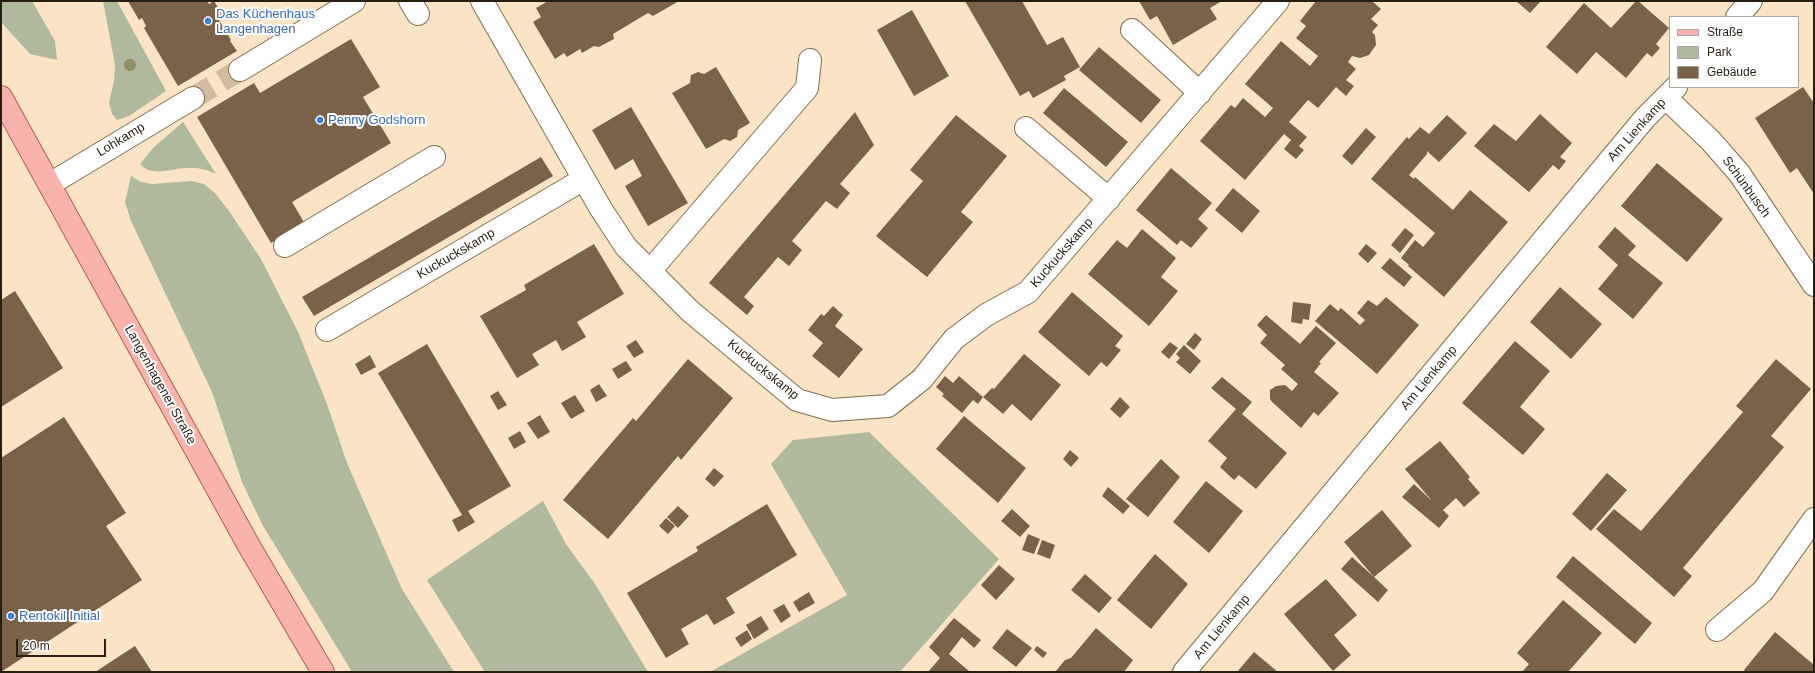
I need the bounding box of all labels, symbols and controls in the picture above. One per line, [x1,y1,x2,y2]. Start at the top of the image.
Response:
place label: Das Küchenhaus Langenhagen [216,6,315,37]
marker: Das Küchenhaus Langenhagen [203,16,213,26]
legend [1669,16,1799,88]
text: Straße [1707,25,1743,39]
text: Park [1707,45,1732,59]
text: Gebäude [1707,65,1756,79]
street label: Am Lienkamp [1605,95,1669,165]
place label: Penny Godshorn [328,112,426,128]
marker: Penny Godshorn [315,115,325,125]
street label: Lohkamp [94,120,148,160]
street label: Schünbusch [1719,153,1773,221]
street label: Kuckuckskamp [1027,215,1097,291]
street label: Kuckuckskamp [414,225,498,283]
street label: Langenhagener Straße [121,323,199,447]
street label: Kuckuckskamp [724,336,802,404]
street label: Am Lienkamp [1397,343,1461,413]
street label: Am Lienkamp [1190,592,1254,662]
place label: Rentokil Initial [19,608,100,624]
marker: Rentokil Initial [6,611,16,621]
scale bar [18,631,108,657]
text: 20 m [23,639,50,653]

